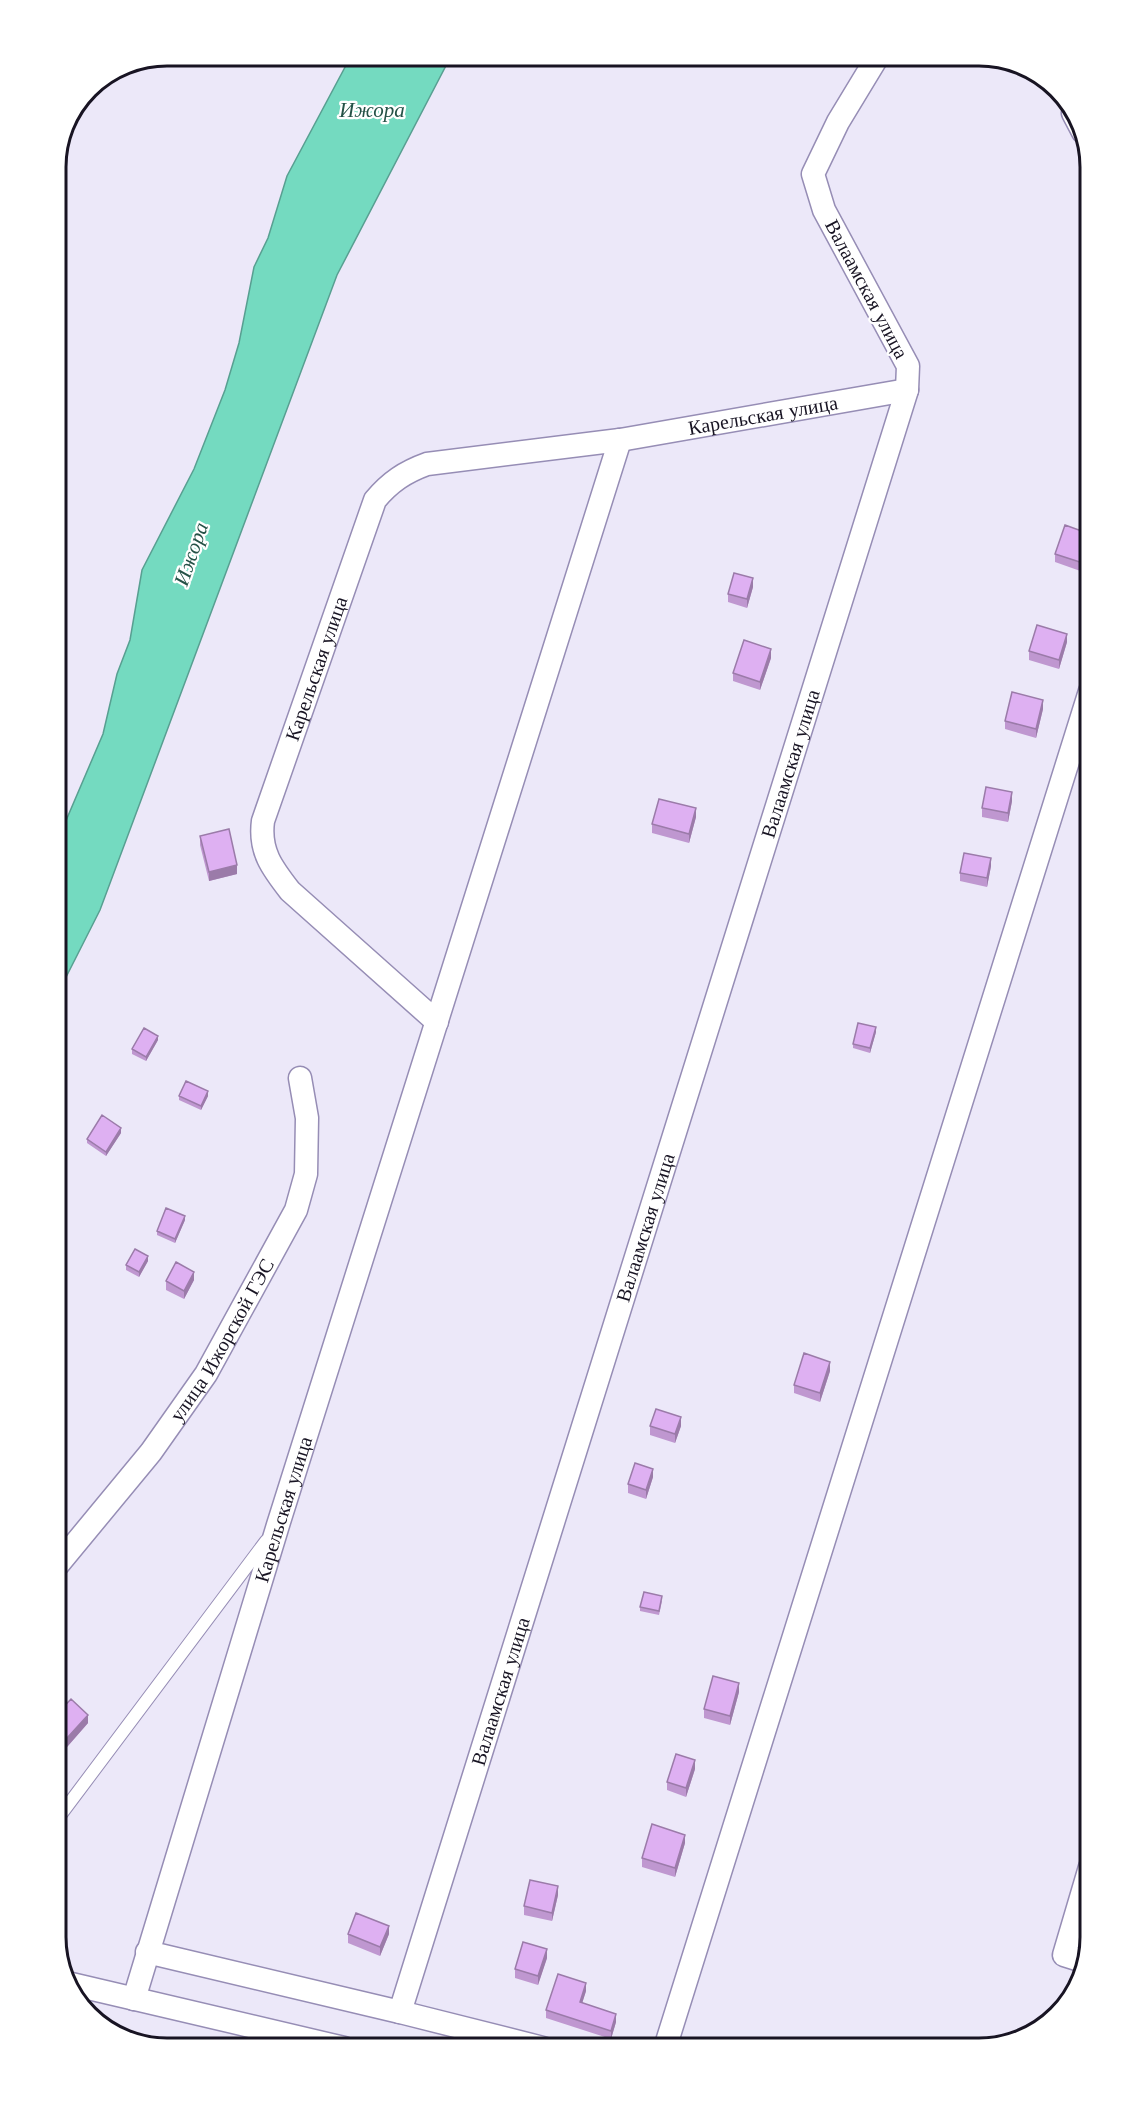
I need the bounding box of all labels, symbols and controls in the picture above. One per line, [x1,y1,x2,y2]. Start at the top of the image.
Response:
water label: Ижора [338,97,405,123]
street label: Валаамская улица [820,215,914,363]
street label: Карельская улица [686,390,840,440]
water label: Ижора [168,519,214,590]
street label: Карельская улица [280,593,353,744]
street label: Валаамская улица [756,686,825,841]
street label: Валаамская улица [611,1150,680,1305]
street label: улица Ижорской ГЭС [164,1254,279,1426]
street label: Карельская улица [249,1433,317,1585]
street label: Валаамская улица [466,1614,535,1769]

